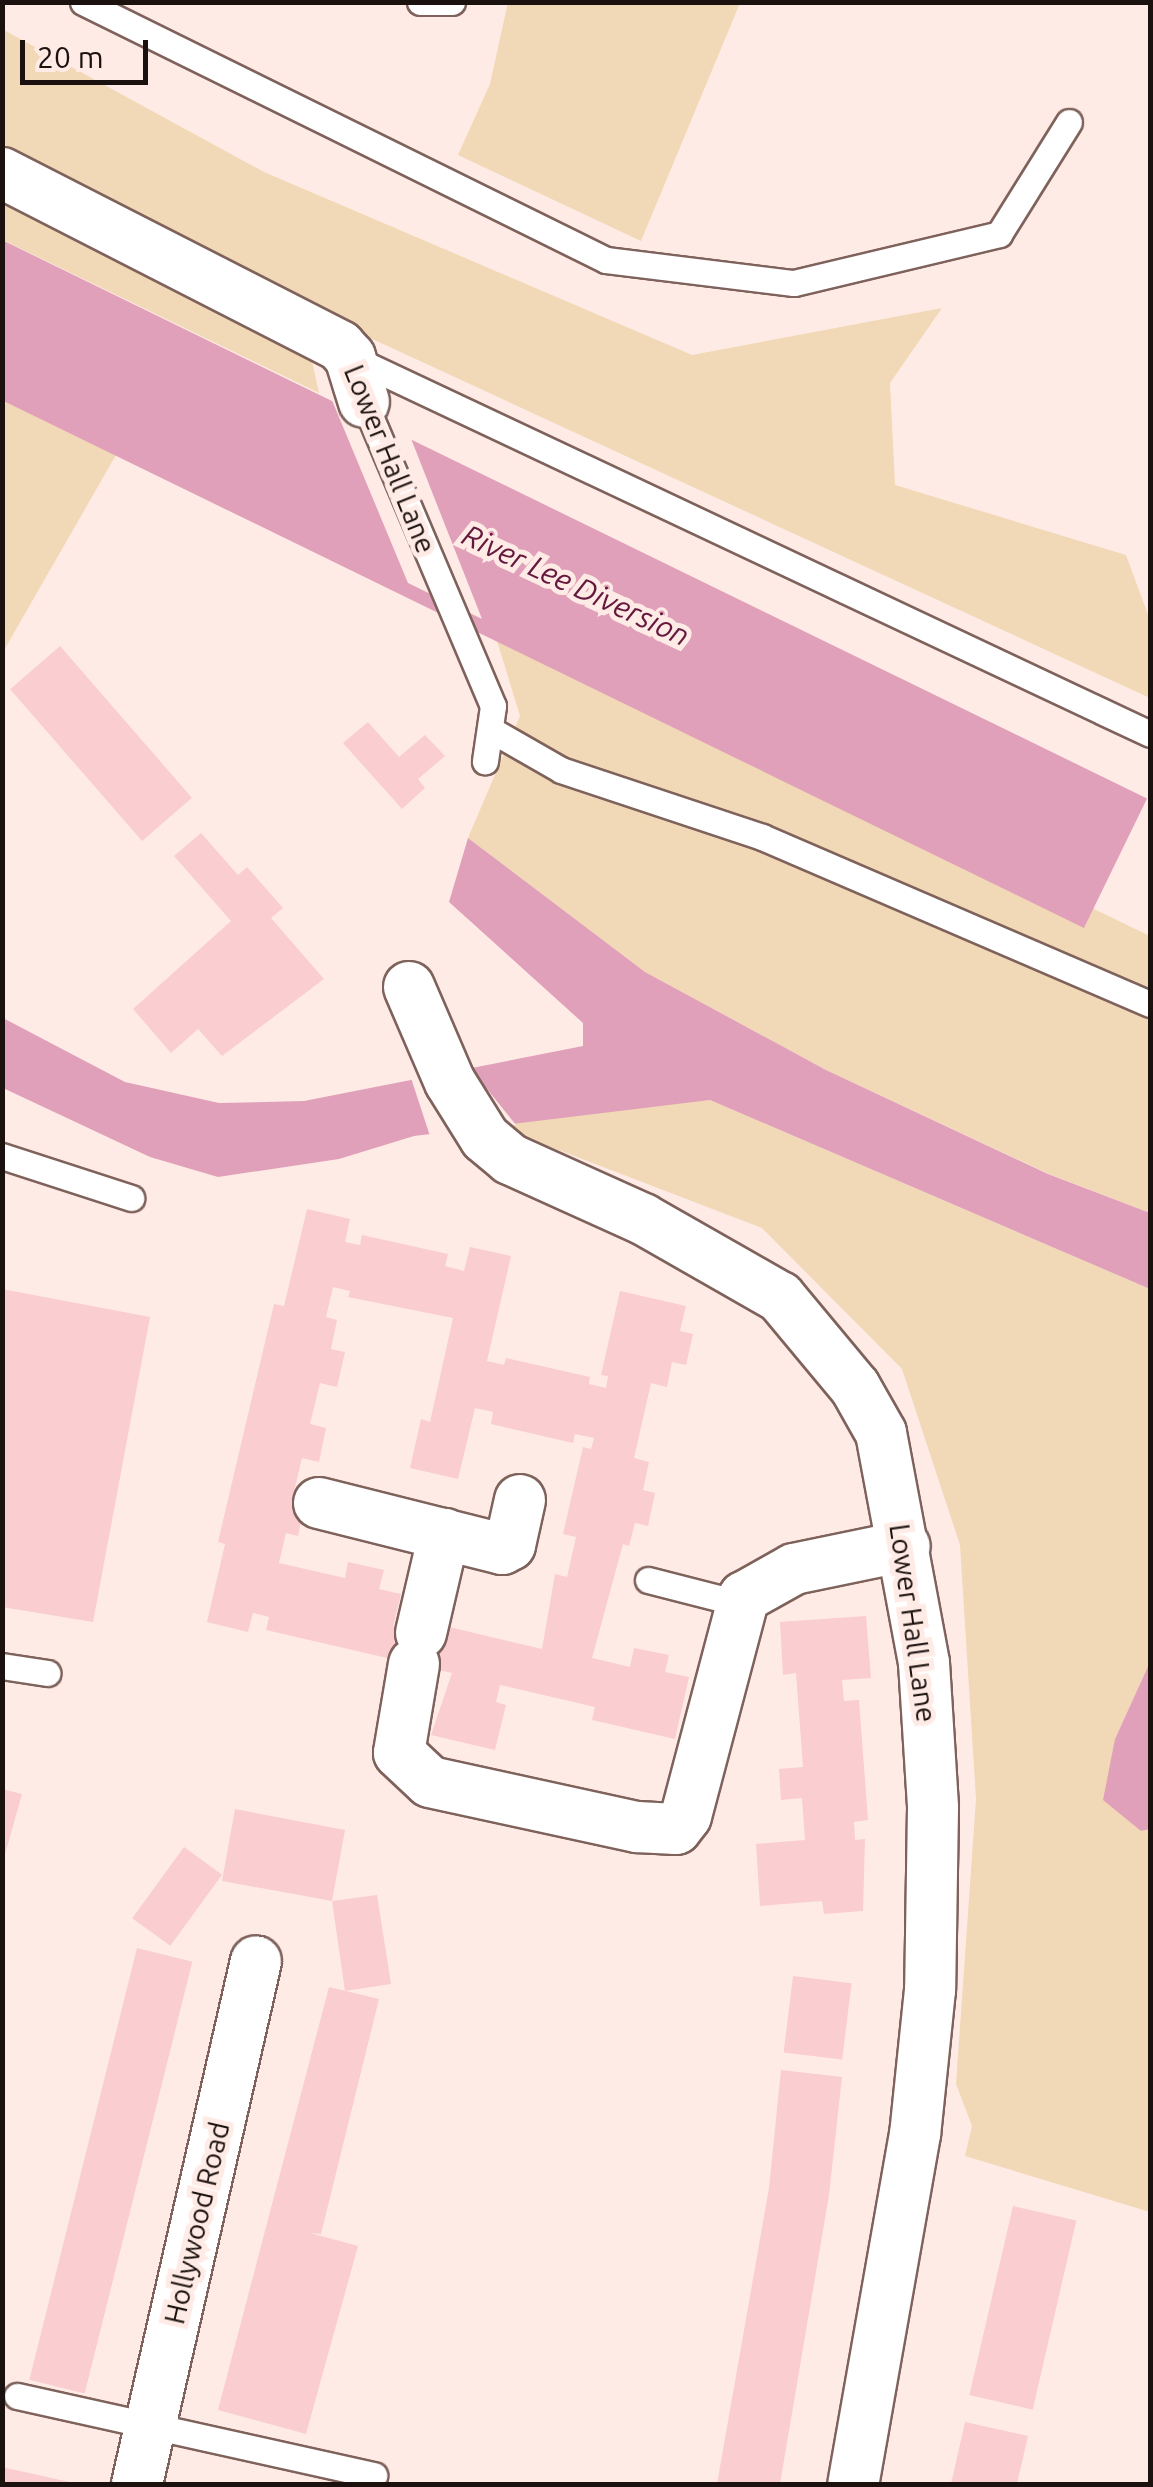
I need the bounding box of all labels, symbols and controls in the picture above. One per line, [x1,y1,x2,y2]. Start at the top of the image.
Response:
scale bar [25,20,152,82]
text: 20 m [37,40,104,74]
street label: Lower Hall Lane [337,360,443,558]
water label: River Lee Diversion [457,517,695,653]
street label: Lower Hall Lane [882,1522,944,1724]
street label: Hollywood Road [157,2119,237,2327]

